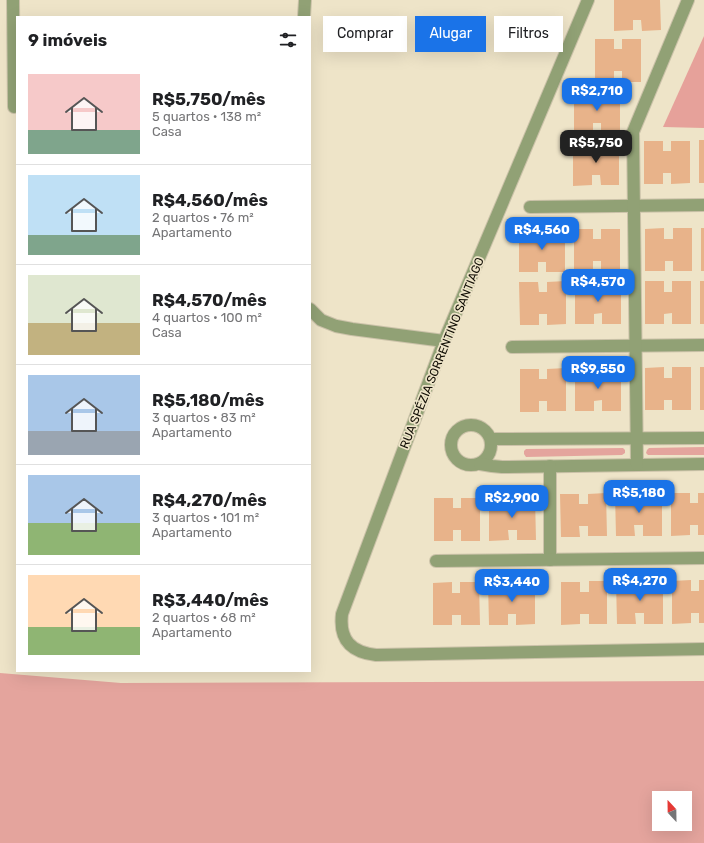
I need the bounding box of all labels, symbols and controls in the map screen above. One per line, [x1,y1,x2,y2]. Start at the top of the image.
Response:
chip: Comprar [323,16,407,52]
chip: Alugar [415,16,486,52]
chip: Filtros [494,16,563,52]
icon: filters [277,29,299,51]
text: 9 imóveis [28,30,107,50]
pin: R$2,710 [560,78,634,112]
text: R$2,710 [571,83,623,98]
text: R$5,750/mês [152,89,266,109]
icon: home [60,90,108,138]
text: 5 quartos · 138 m² [152,109,261,124]
text: Casa [152,124,182,139]
pin: R$5,750 [559,130,633,164]
text: R$5,750 [569,135,623,150]
text: R$4,560/mês [152,190,268,210]
icon: home [60,191,108,239]
text: 2 quartos · 76 m² [152,210,254,225]
pin: R$4,560 [505,217,579,251]
text: R$4,560 [514,222,570,237]
text: Apartamento [152,225,232,240]
street label: RUA SPÉZIA SORRENTINO SANTIAGO [397,255,487,451]
pin: R$4,570 [561,269,635,303]
text: R$4,570 [571,274,625,289]
text: R$4,570/mês [152,290,267,310]
icon: home [60,291,108,339]
text: 4 quartos · 100 m² [152,310,262,325]
text: Casa [152,325,182,340]
pin: R$9,550 [561,356,635,390]
text: R$9,550 [571,361,625,376]
text: R$5,180/mês [152,390,264,410]
icon: home [60,391,108,439]
text: 3 quartos · 83 m² [152,410,256,425]
text: Apartamento [152,425,232,440]
pin: R$5,180 [602,480,676,514]
pin: R$2,900 [475,485,549,519]
text: R$5,180 [613,485,665,500]
text: R$4,270/mês [152,490,267,510]
text: R$2,900 [484,490,540,505]
icon: home [60,491,108,539]
text: 3 quartos · 101 m² [152,510,259,525]
text: Apartamento [152,525,232,540]
pin: R$4,270 [603,568,677,602]
pin: R$3,440 [475,569,549,603]
text: R$4,270 [613,573,667,588]
text: R$3,440 [484,574,540,589]
text: R$3,440/mês [152,590,269,610]
icon: home [60,591,108,639]
text: 2 quartos · 68 m² [152,610,256,625]
text: Apartamento [152,625,232,640]
north arrow [652,791,692,831]
map controls [652,791,692,831]

